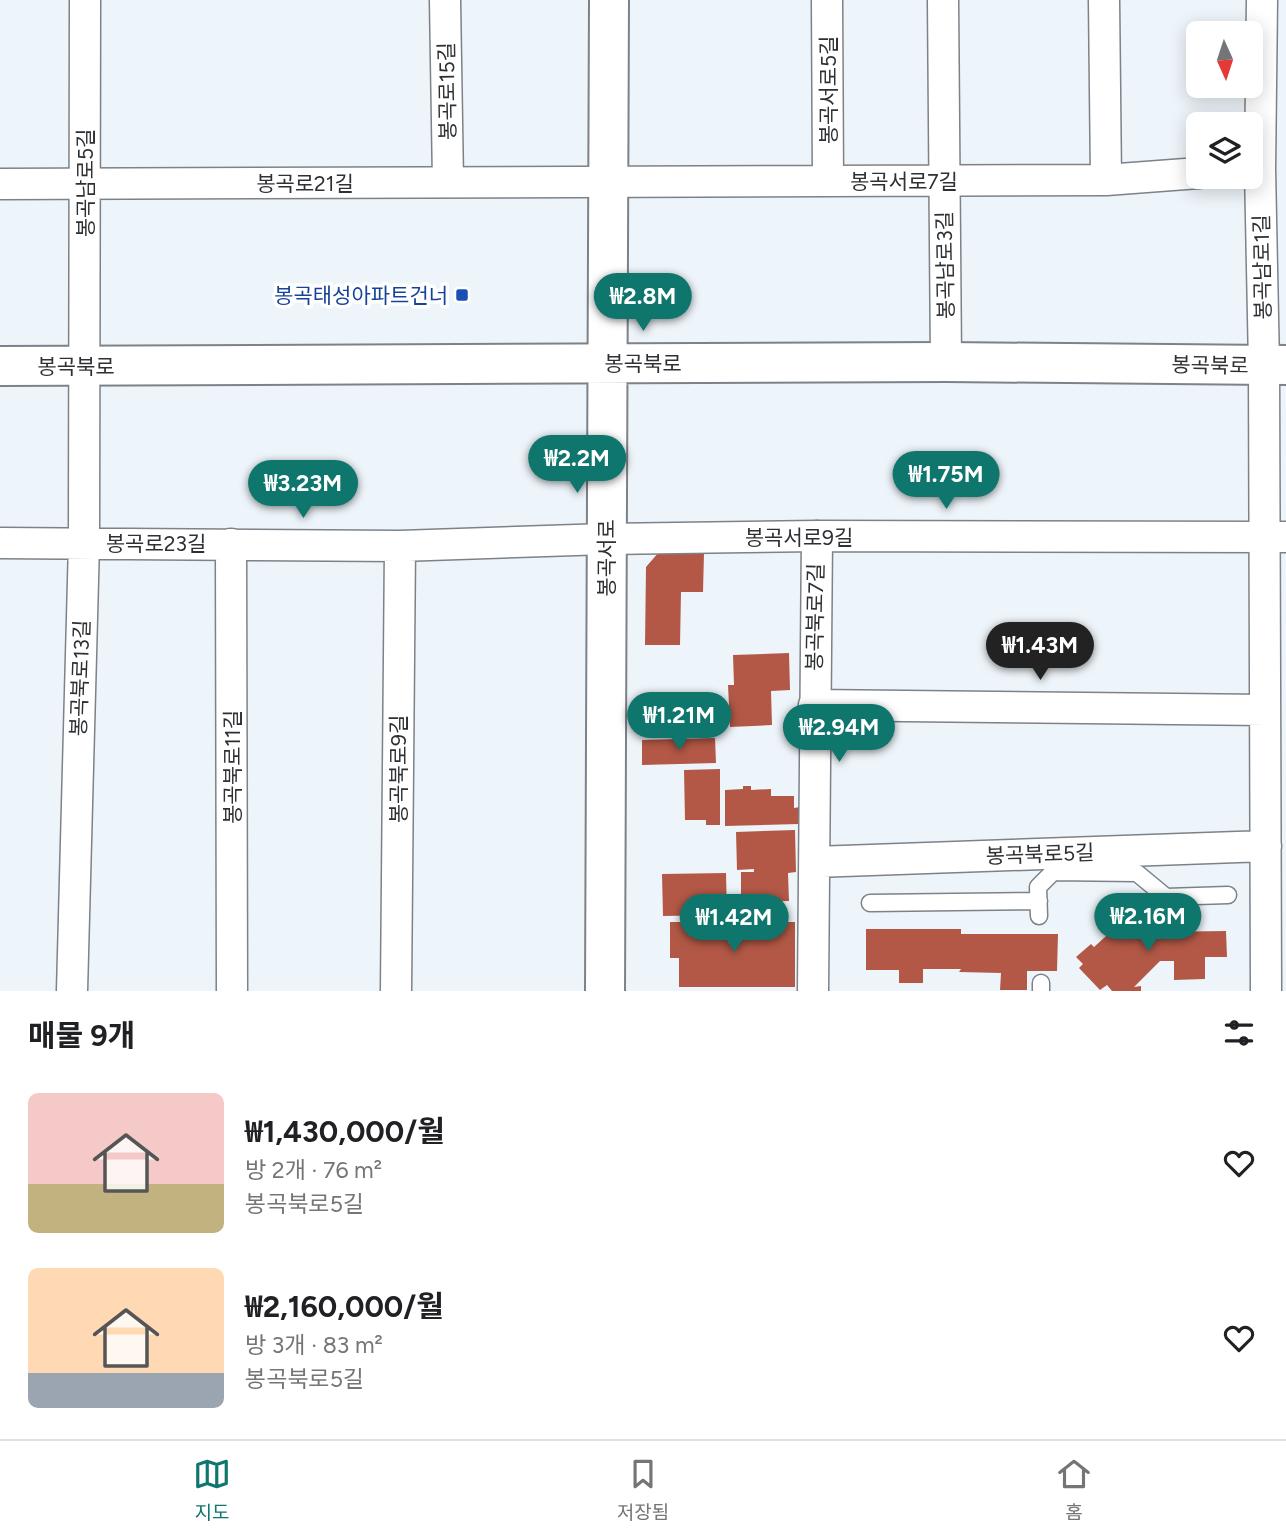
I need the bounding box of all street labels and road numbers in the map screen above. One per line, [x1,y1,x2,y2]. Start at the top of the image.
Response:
street label: 봉곡서로5길 [816,36,841,144]
street label: 봉곡로15길 [434,42,460,140]
street label: 봉곡남로5길 [73,129,98,237]
street label: 봉곡서로7길 [850,169,958,194]
street label: 봉곡로21길 [256,171,354,196]
street label: 봉곡남로3길 [932,211,958,319]
street label: 봉곡남로1길 [1249,214,1275,320]
street label: 봉곡북로 [604,351,682,376]
street label: 봉곡북로 [1171,352,1249,378]
street label: 봉곡북로 [37,354,115,379]
street label: 봉곡서로 [594,519,619,597]
street label: 봉곡서로9길 [745,525,853,550]
street label: 봉곡로23길 [106,531,206,556]
street label: 봉곡북로7길 [802,563,828,671]
street label: 봉곡북로13길 [65,619,95,737]
street label: 봉곡북로11길 [220,710,245,824]
street label: 봉곡북로9길 [386,715,411,823]
street label: 봉곡북로5길 [985,840,1095,868]

